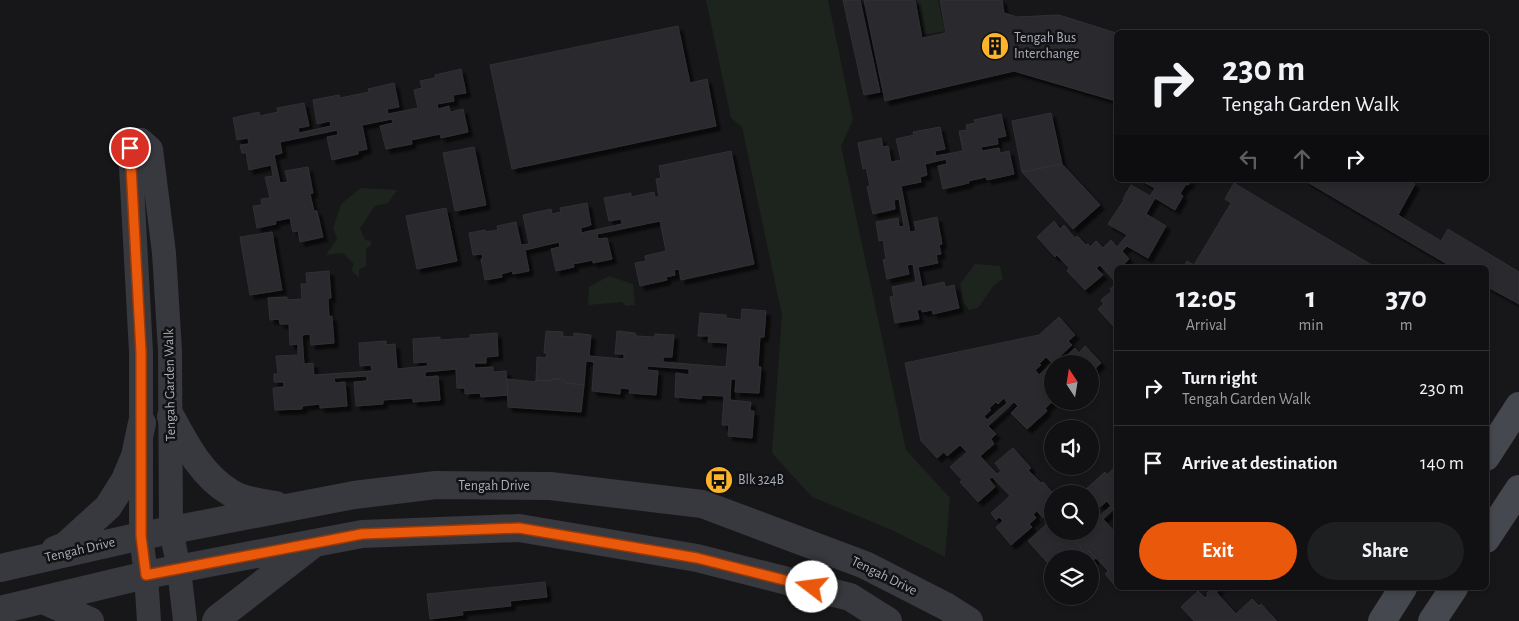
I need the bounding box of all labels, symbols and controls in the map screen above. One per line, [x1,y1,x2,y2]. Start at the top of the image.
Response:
building icon: Tengah Bus Interchange [980,31,1010,61]
place label: Tengah Bus Interchange [1014,31,1080,61]
icon: right [1139,50,1204,115]
text: 230 m [1222,52,1305,87]
text: Tengah Garden Walk [1222,93,1399,115]
pin [109,127,151,169]
icon: arrive [116,134,144,162]
icon: left [1235,145,1263,173]
icon: ahead [1288,145,1316,173]
icon: right [1341,145,1369,173]
text: 12:05 [1176,283,1236,313]
text: 1 [1306,283,1316,313]
text: 370 [1385,283,1427,313]
text: Arrival [1186,317,1227,333]
text: min [1298,317,1323,333]
text: m [1400,317,1413,333]
street label: Tengah Garden Walk [162,328,178,441]
north arrow [1044,355,1099,410]
map controls [1044,355,1099,605]
text: Turn right [1182,369,1257,388]
icon: right [1139,374,1167,402]
text: 230 m [1419,379,1464,398]
text: Tengah Garden Walk [1182,391,1311,407]
button: sound [1044,420,1099,475]
icon: arrive [1139,449,1167,477]
text: Arrive at destination [1182,454,1338,473]
text: 140 m [1420,454,1464,473]
bus stop icon: Blk 324B [704,465,734,495]
place label: Blk 324B [738,473,784,487]
street label: Tengah Drive [458,479,530,493]
button: search [1044,485,1099,540]
button: Exit [1139,522,1297,580]
button: Share [1307,522,1464,580]
street label: Tengah Drive [44,535,116,565]
button: layers [1044,550,1099,605]
street label: Tengah Drive [849,554,919,598]
position arrow [785,560,837,612]

